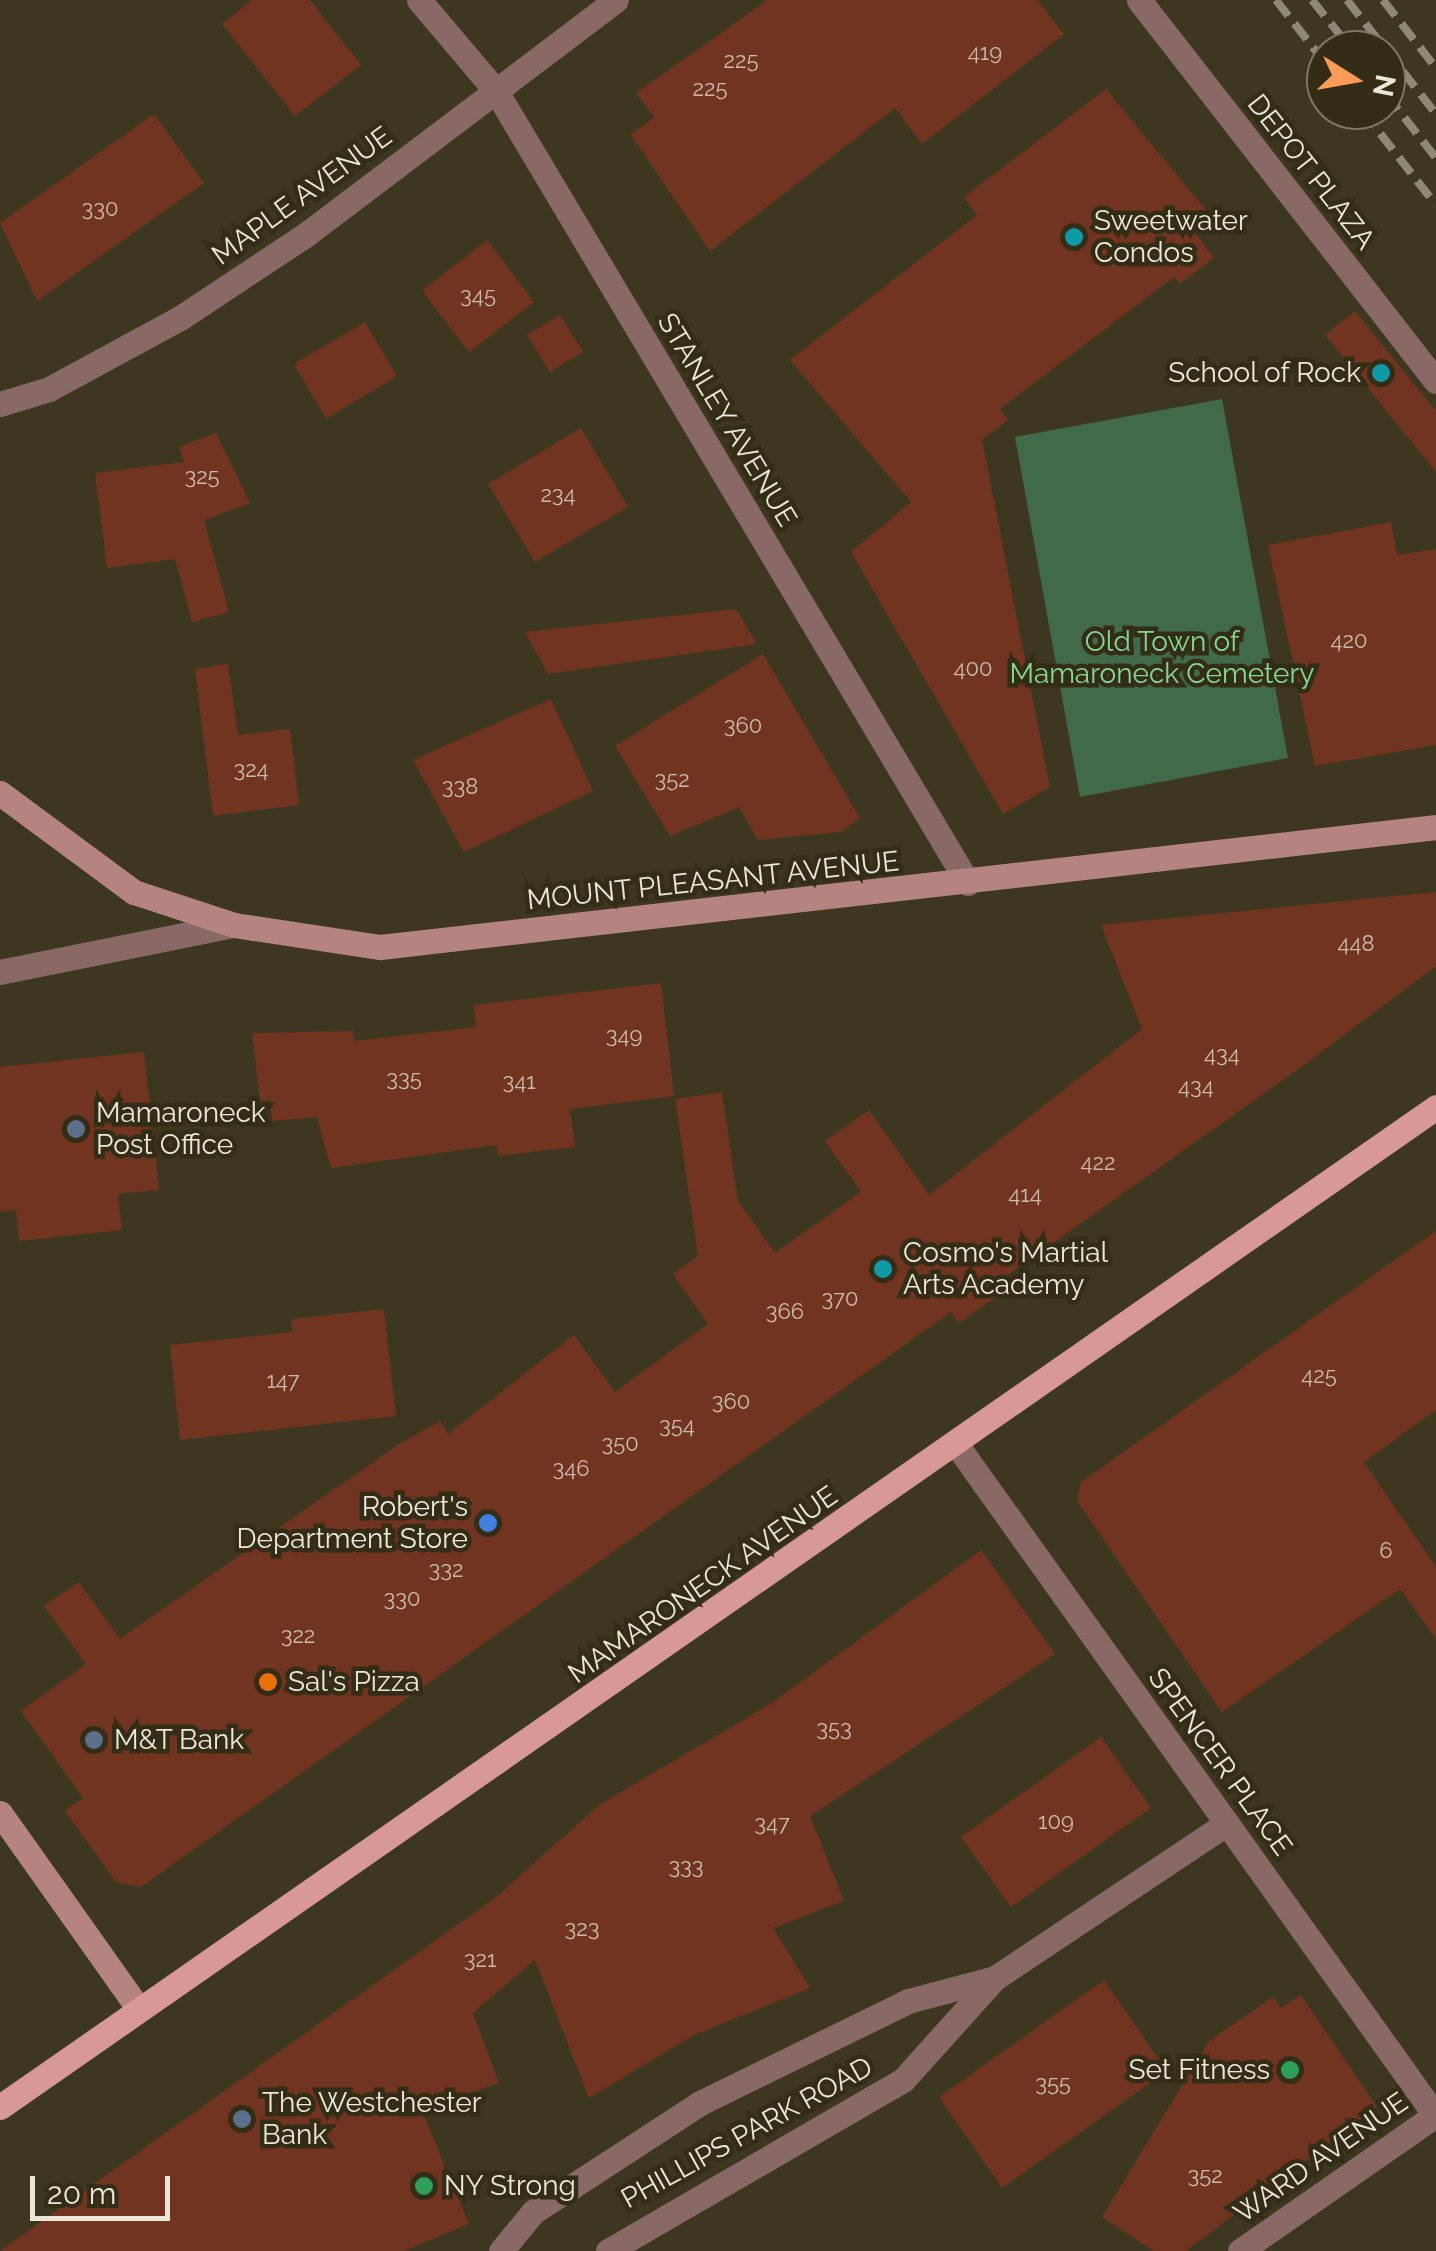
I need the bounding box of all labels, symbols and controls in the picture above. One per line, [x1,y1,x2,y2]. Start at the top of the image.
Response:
north arrow [1306,30,1406,130]
house number: 419 [968,40,1002,66]
house number: 225 [724,48,758,74]
text: N [1366,72,1402,99]
house number: 225 [693,76,727,102]
street label: DEPOT PLAZA [1240,87,1382,257]
street label: MAPLE AVENUE [205,119,399,273]
house number: 330 [82,196,118,222]
place label: Sweetwater Condos [1094,204,1248,270]
marker: Sweetwater Condos [1063,226,1085,248]
house number: 345 [460,283,496,309]
street label: STANLEY AVENUE [650,307,804,533]
place label: School of Rock [1167,356,1361,390]
marker: School of Rock [1370,362,1392,384]
house number: 325 [184,464,220,490]
house number: 234 [540,482,576,508]
park label: Old Town of Mamaroneck Cemetery [1009,625,1315,691]
house number: 420 [1331,628,1367,654]
house number: 400 [954,656,992,682]
house number: 360 [724,713,762,739]
house number: 324 [233,757,269,783]
house number: 352 [654,767,690,793]
house number: 338 [442,774,478,800]
street label: MOUNT PLEASANT AVENUE [524,845,902,917]
house number: 448 [1337,931,1375,957]
house number: 349 [606,1023,642,1049]
house number: 434 [1204,1042,1240,1068]
house number: 335 [386,1066,422,1092]
house number: 341 [502,1069,536,1095]
house number: 434 [1178,1074,1214,1100]
place label: Mamaroneck Post Office [96,1096,266,1162]
marker: Mamaroneck Post Office [65,1118,87,1140]
house number: 422 [1081,1150,1115,1176]
house number: 414 [1008,1182,1042,1208]
place label: Cosmo's Martial Arts Academy [903,1236,1108,1302]
marker: Cosmo's Martial Arts Academy [872,1258,894,1280]
house number: 370 [822,1286,858,1312]
house number: 366 [766,1299,804,1325]
house number: 425 [1301,1363,1337,1389]
house number: 147 [266,1368,300,1394]
house number: 360 [712,1389,750,1415]
house number: 354 [659,1413,695,1439]
house number: 350 [601,1431,639,1457]
house number: 346 [552,1456,590,1482]
street label: MAMARONECK AVENUE [561,1479,845,1691]
place label: Robert's Department Store [237,1490,468,1556]
marker: Robert's Department Store [477,1512,499,1534]
house number: 6 [1379,1538,1393,1564]
house number: 332 [429,1557,463,1583]
house number: 330 [384,1586,420,1612]
house number: 322 [281,1623,315,1649]
street label: SPENCER PLACE [1141,1662,1299,1862]
place label: Sal's Pizza [288,1665,420,1699]
marker: Sal's Pizza [257,1671,279,1693]
house number: 353 [816,1716,852,1742]
place label: M&T Bank [114,1723,245,1757]
marker: M&T Bank [83,1729,105,1751]
house number: 109 [1038,1809,1074,1835]
house number: 347 [754,1811,790,1837]
house number: 333 [668,1854,704,1880]
house number: 323 [565,1916,599,1942]
house number: 321 [464,1947,496,1973]
street label: PHILLIPS PARK ROAD [615,2050,879,2216]
place label: Set Fitness [1128,2053,1270,2087]
marker: Set Fitness [1279,2059,1301,2081]
house number: 355 [1035,2071,1071,2097]
street label: WARD AVENUE [1227,2085,1415,2231]
place label: The Westchester Bank [262,2086,483,2152]
marker: The Westchester Bank [231,2108,253,2130]
scale bar [35,2156,175,2218]
house number: 352 [1187,2163,1223,2189]
place label: NY Strong [444,2169,577,2203]
marker: NY Strong [413,2175,435,2197]
text: 20 m [47,2176,116,2211]

